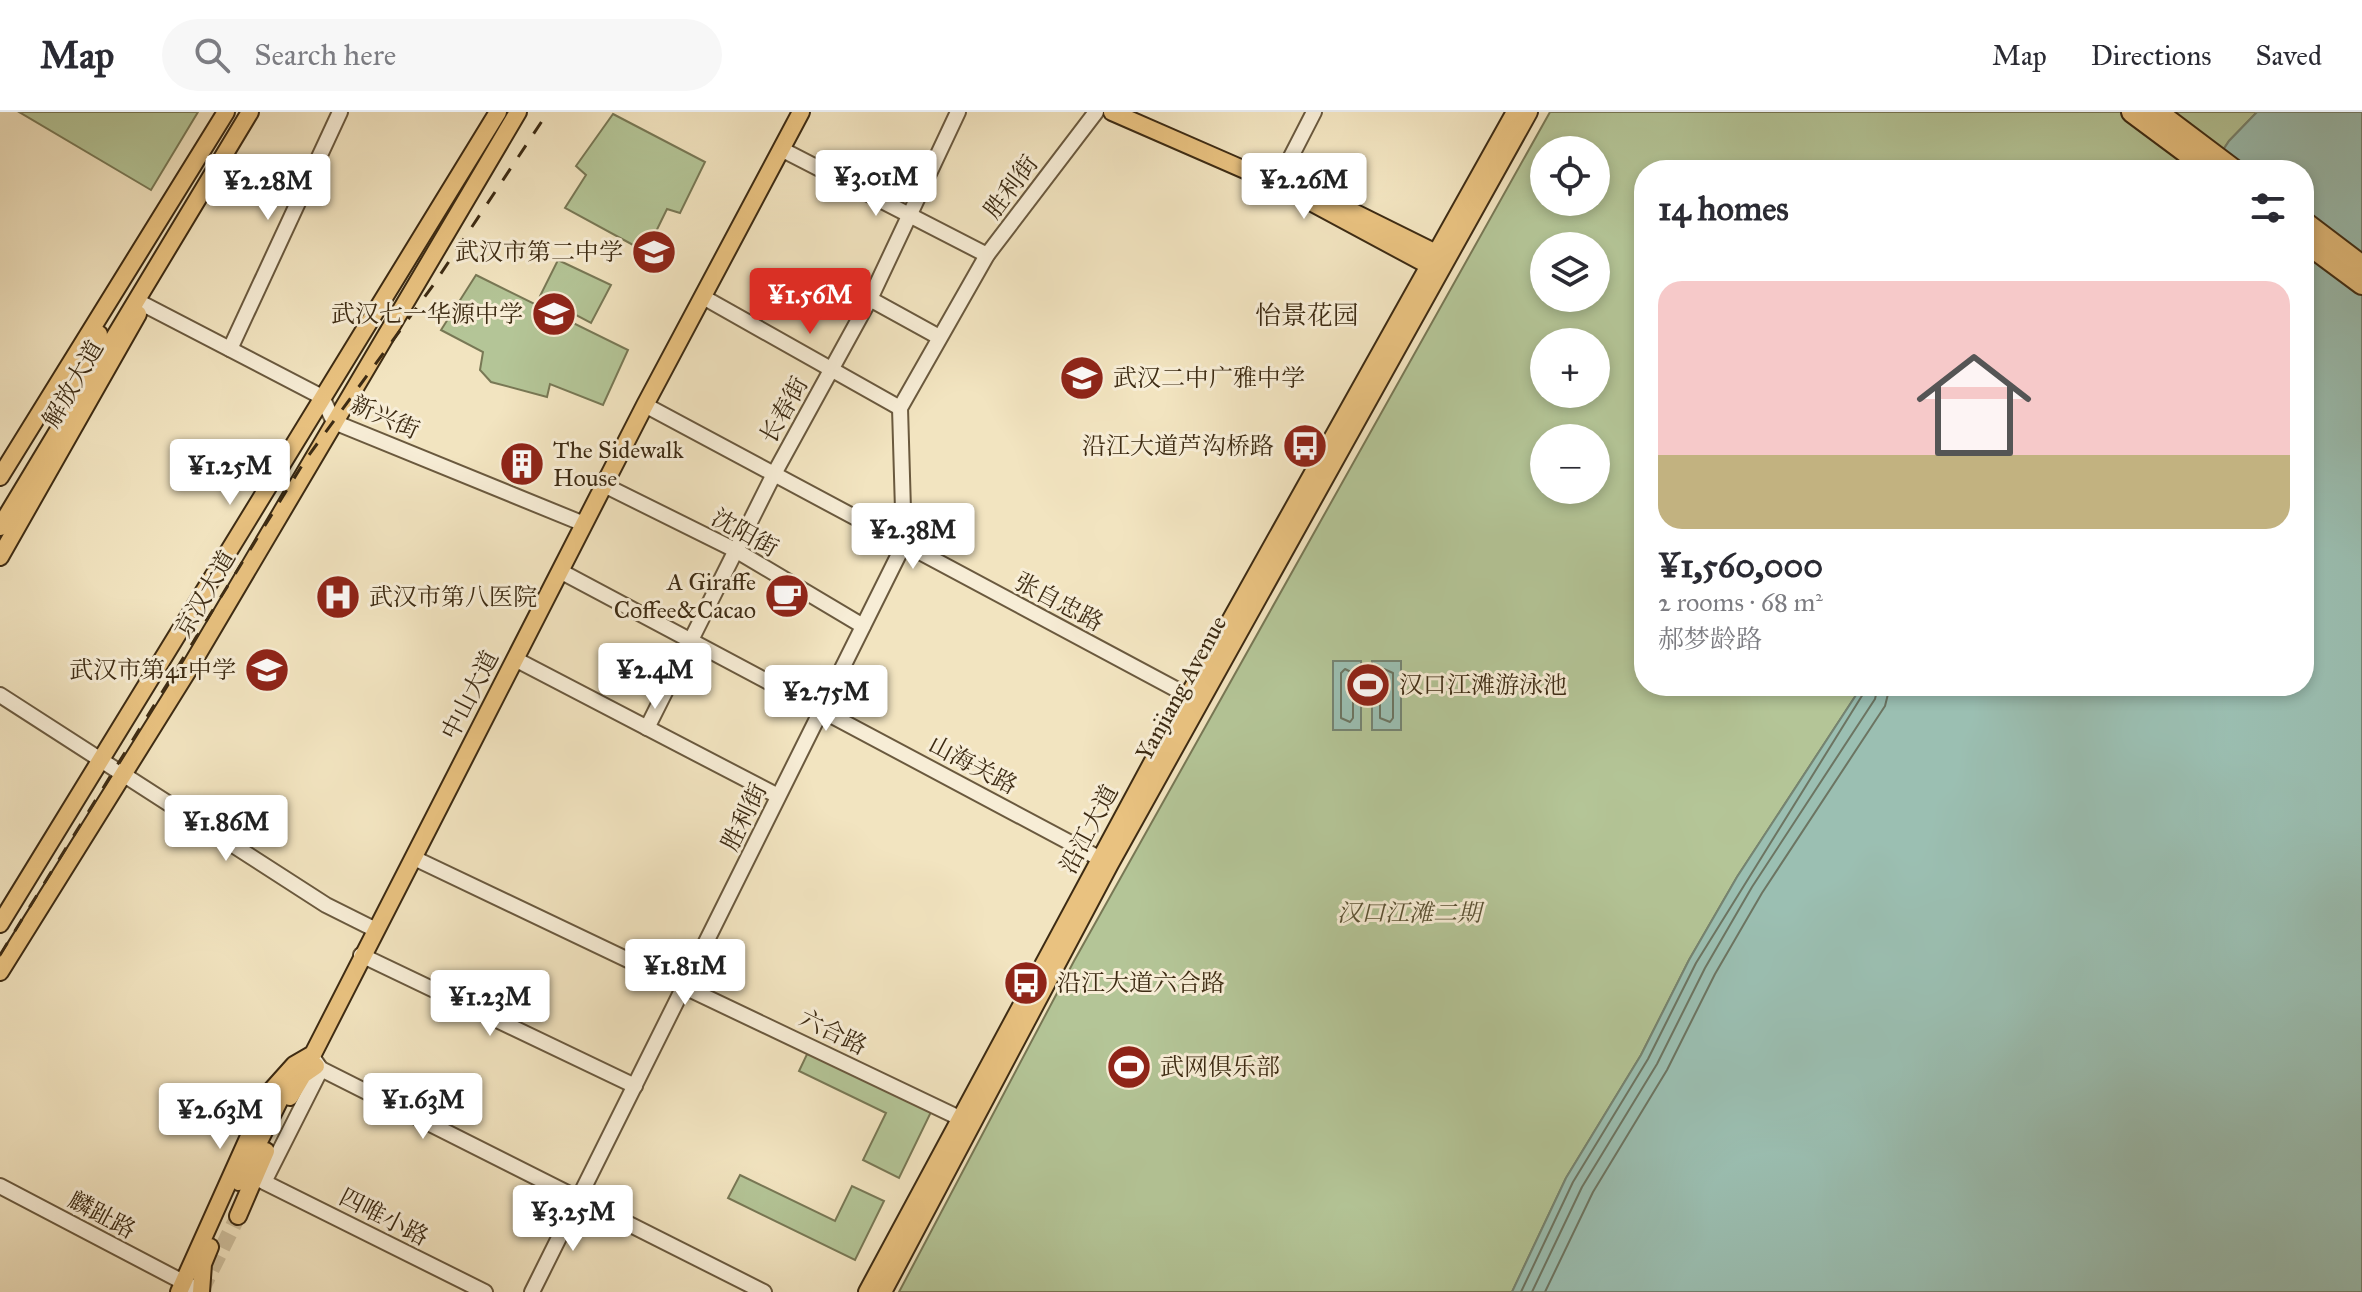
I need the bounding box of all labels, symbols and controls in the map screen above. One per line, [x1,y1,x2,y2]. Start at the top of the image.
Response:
search box [162,19,722,91]
text: Map [40,32,114,78]
icon: search [190,33,234,77]
text: Search here [254,37,396,73]
text: Map [1992,38,2047,73]
text: Directions [2091,38,2212,73]
text: Saved [2256,38,2322,73]
map controls [1530,136,1610,504]
button: locate [1530,136,1610,216]
street label: 胜利街 [977,149,1045,225]
pin: ¥3.01M [811,150,941,218]
pin: ¥2.26M [1239,153,1369,221]
pin: ¥2.28M [203,154,333,222]
text: ¥3.01M [834,160,918,192]
text: ¥2.26M [1260,163,1348,195]
text: ¥2.28M [223,164,313,196]
icon: filters [2246,186,2290,230]
text: 14 homes [1658,188,1789,229]
school or university icon: 武汉市第二中学 [630,228,678,276]
button: layers [1530,232,1610,312]
place label: 武汉市第二中学 [455,237,623,267]
pin: ¥1.56M [745,268,875,336]
text: ¥1.56M [768,278,852,310]
school or university icon: 武汉七一华源中学 [530,290,578,338]
place label: 武汉七一华源中学 [331,299,523,329]
district label: 怡景花园 [1255,299,1359,331]
button: + [1530,328,1610,408]
icon: home [1902,333,2046,477]
street label: 解放大道 [36,335,110,433]
school or university icon: 武汉二中广雅中学 [1058,354,1106,402]
place label: 武汉二中广雅中学 [1113,363,1305,393]
street label: 长春街 [753,371,815,449]
street label: 新兴街 [346,389,424,445]
bus stop icon: 沿江大道芦沟桥路 [1281,422,1329,470]
button: − [1530,424,1610,504]
place label: 沿江大道芦沟桥路 [1082,431,1274,461]
place label: The Sidewalk House [553,435,685,493]
pin: ¥1.25M [165,439,295,507]
building icon: The Sidewalk House [498,440,546,488]
text: ¥1.25M [188,449,272,481]
street label: 沈阳街 [706,502,784,564]
pin: ¥2.38M [848,503,978,571]
text: ¥2.38M [870,513,956,545]
street label: 京汉大道 [168,545,242,643]
text: ¥1,560,000 [1658,545,1823,586]
street label: 张自忠路 [1010,566,1108,638]
place label: A Giraffe Coffee&Cacao [614,567,756,625]
cafe icon: A Giraffe Coffee&Cacao [763,572,811,620]
hospital icon: 武汉市第八医院 [314,573,362,621]
place label: 武汉市第八医院 [369,582,537,612]
text: 2 rooms · 68 m² [1658,586,1823,618]
street label: Yanjiang Avenue [1129,610,1233,766]
text: 郝梦龄路 [1658,623,1762,655]
pin: ¥2.4M [599,643,711,711]
street label: 中山大道 [435,645,505,745]
school or university icon: 武汉市第41中学 [243,646,291,694]
text: ¥2.4M [616,653,694,685]
place label: 武汉市第41中学 [69,655,236,685]
sports icon: 汉口江滩游泳池 [1344,661,1392,709]
pin: ¥2.75M [761,665,891,733]
place label: 汉口江滩游泳池 [1399,670,1567,700]
text: ¥2.75M [782,675,870,707]
street label: 山海关路 [924,729,1022,801]
street label: 胜利街 [715,778,773,856]
street label: 沿江大道 [1053,780,1125,878]
pin: ¥1.86M [161,795,291,863]
text: ¥1.86M [183,805,269,837]
park label: 汉口江滩二期 [1337,898,1485,928]
pin: ¥1.81M [620,939,750,1007]
text: ¥1.81M [643,949,727,981]
bus stop icon: 沿江大道六合路 [1002,959,1050,1007]
place label: 沿江大道六合路 [1057,968,1225,998]
pin: ¥1.23M [425,970,555,1038]
text: ¥1.23M [449,980,531,1012]
street label: 六合路 [794,1003,872,1061]
sports icon: 武网俱乐部 [1105,1043,1153,1091]
place label: 武网俱乐部 [1160,1052,1280,1082]
pin: ¥1.63M [358,1073,488,1141]
pin: ¥2.63M [155,1083,285,1151]
text: ¥1.63M [381,1083,465,1115]
text: ¥2.63M [177,1093,263,1125]
street label: 四唯小路 [334,1182,434,1252]
street label: 麟趾路 [63,1185,141,1245]
pin: ¥3.25M [508,1185,638,1253]
text: ¥3.25M [531,1195,615,1227]

